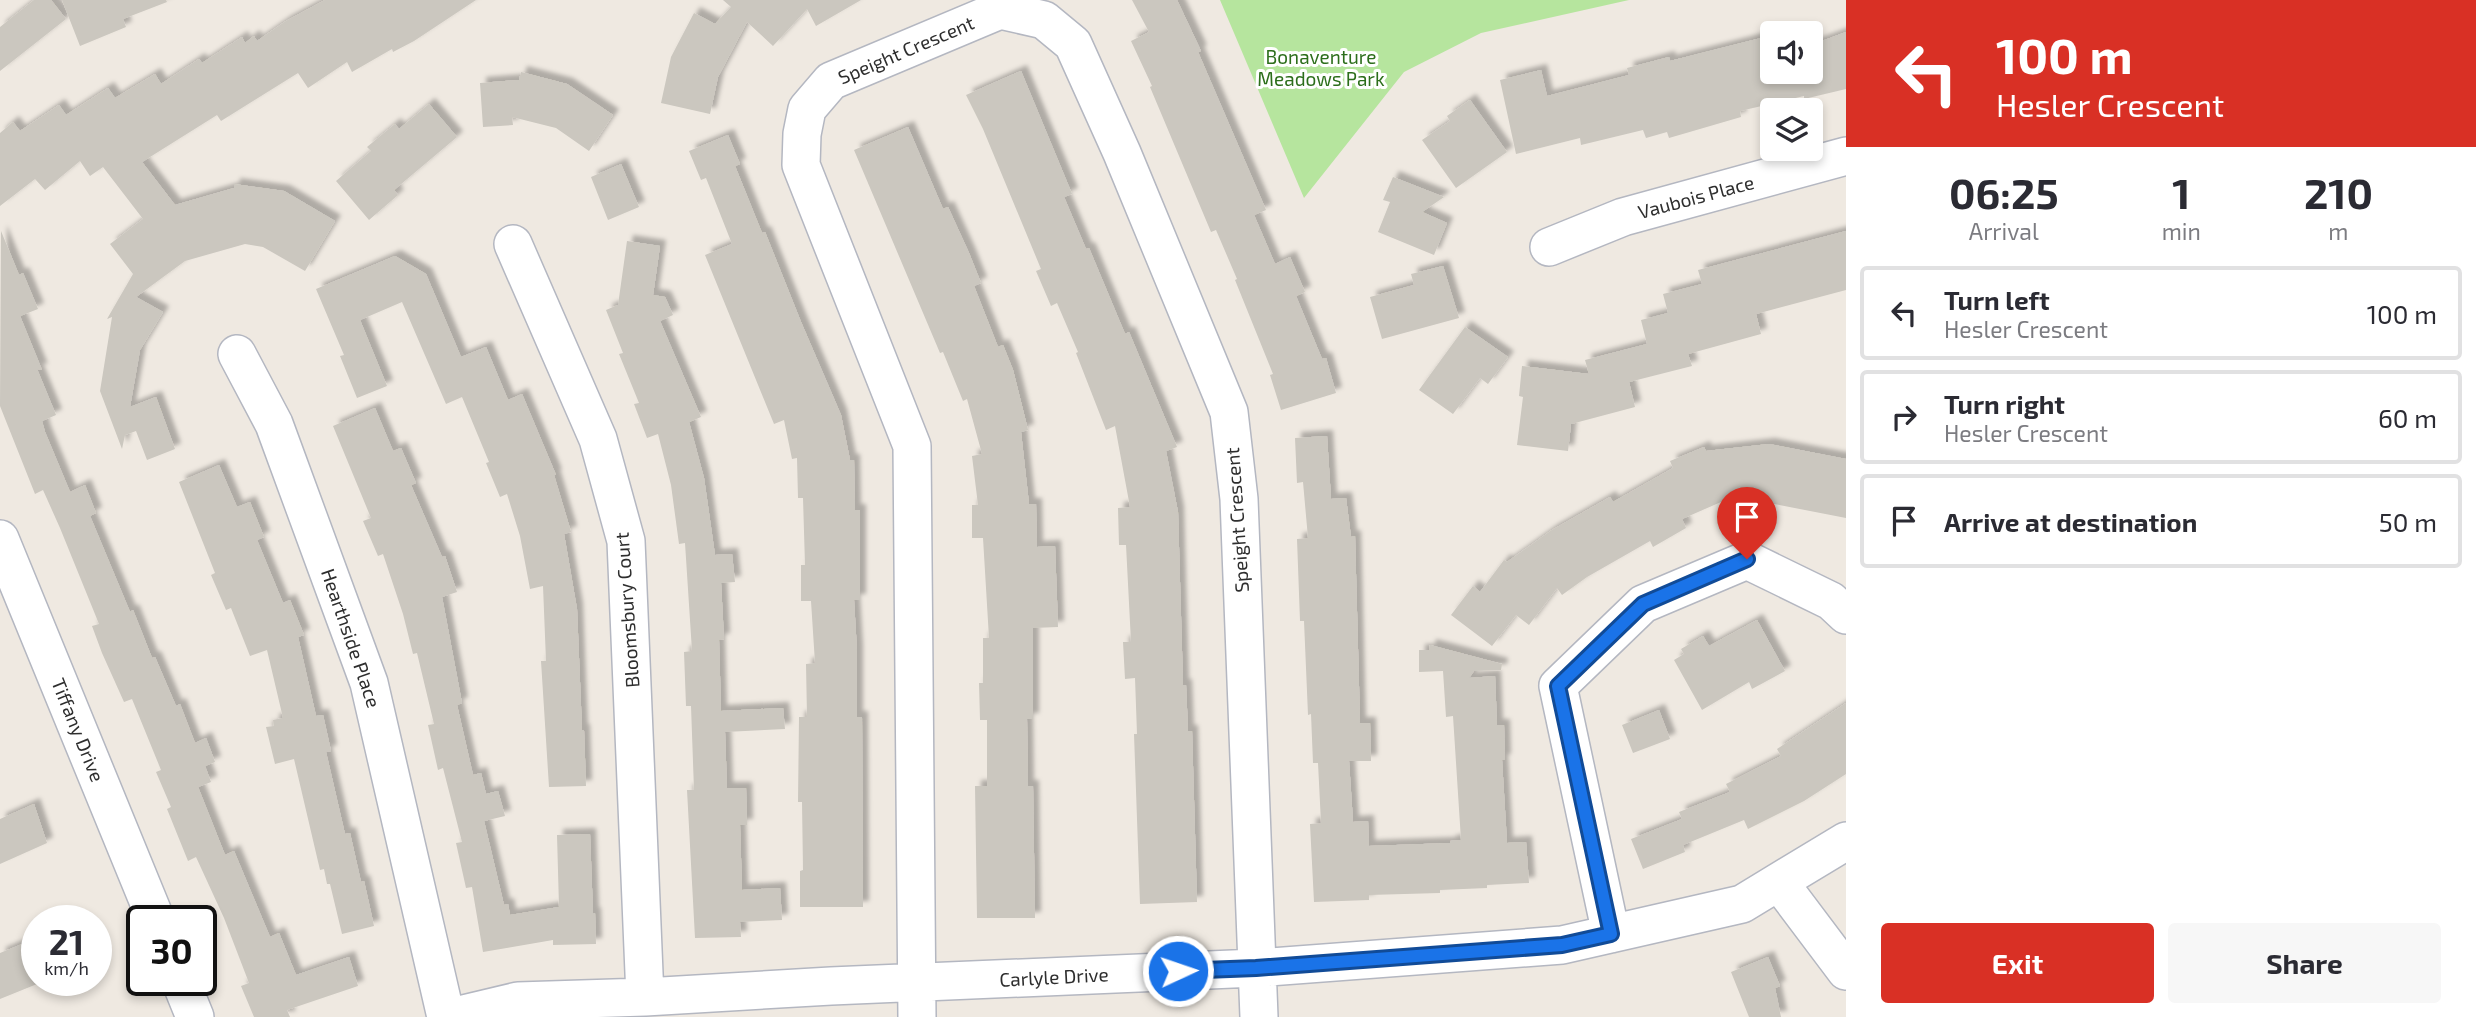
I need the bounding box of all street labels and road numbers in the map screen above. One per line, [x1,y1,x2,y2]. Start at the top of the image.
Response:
street label: Speight Crescent [834,11,977,89]
street label: Vaubois Place [1635,170,1756,223]
street label: Speight Crescent [1220,447,1253,593]
street label: Bloomsbury Court [610,532,643,689]
street label: Hearthside Place [317,565,386,710]
street label: Tiffany Drive [47,675,110,785]
street label: Carlyle Drive [999,962,1109,991]

